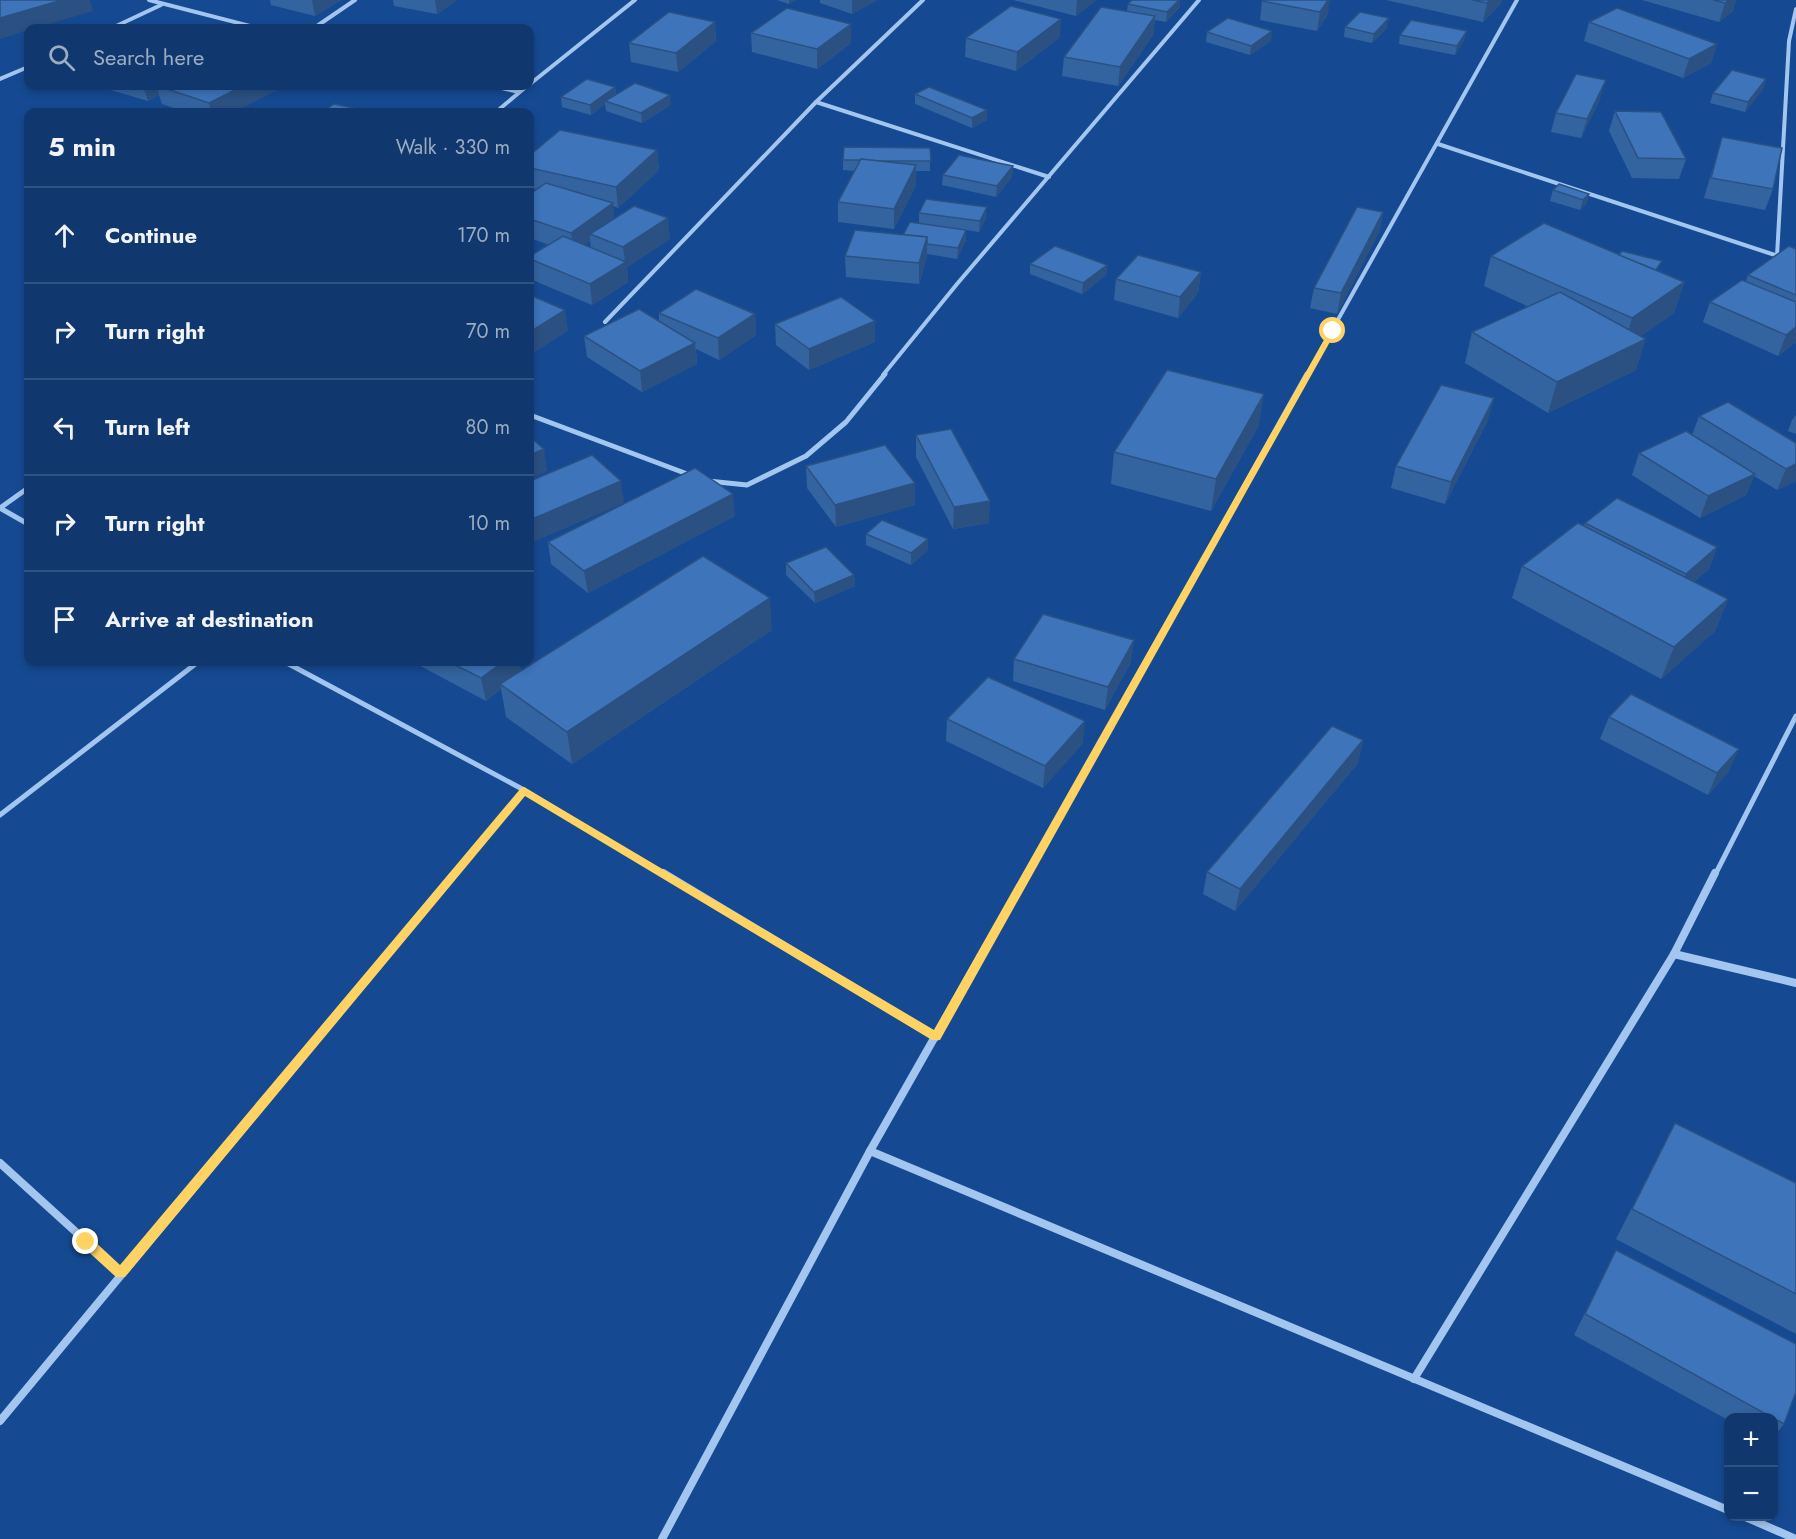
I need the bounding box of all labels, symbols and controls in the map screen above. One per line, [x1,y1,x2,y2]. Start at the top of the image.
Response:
search box [24,24,534,90]
icon: search [45,41,78,74]
text: Search here [93,41,204,73]
text: 5 min [48,128,116,166]
text: Walk · 330 m [396,133,510,162]
icon: ahead [48,219,81,252]
text: Continue [105,219,197,251]
text: 170 m [457,221,510,250]
icon: right [48,315,81,348]
text: Turn right [105,315,205,347]
text: 70 m [466,317,510,346]
route start [1319,317,1345,343]
icon: left [48,411,81,444]
text: Turn left [105,411,190,443]
text: 80 m [465,413,510,442]
icon: right [48,507,81,540]
text: Turn right [105,507,205,539]
text: 10 m [467,509,510,538]
icon: arrive [48,603,81,636]
text: Arrive at destination [105,603,314,635]
route end [72,1228,98,1254]
map controls [1724,1413,1778,1521]
button: + [1724,1413,1778,1467]
button: − [1724,1467,1778,1521]

